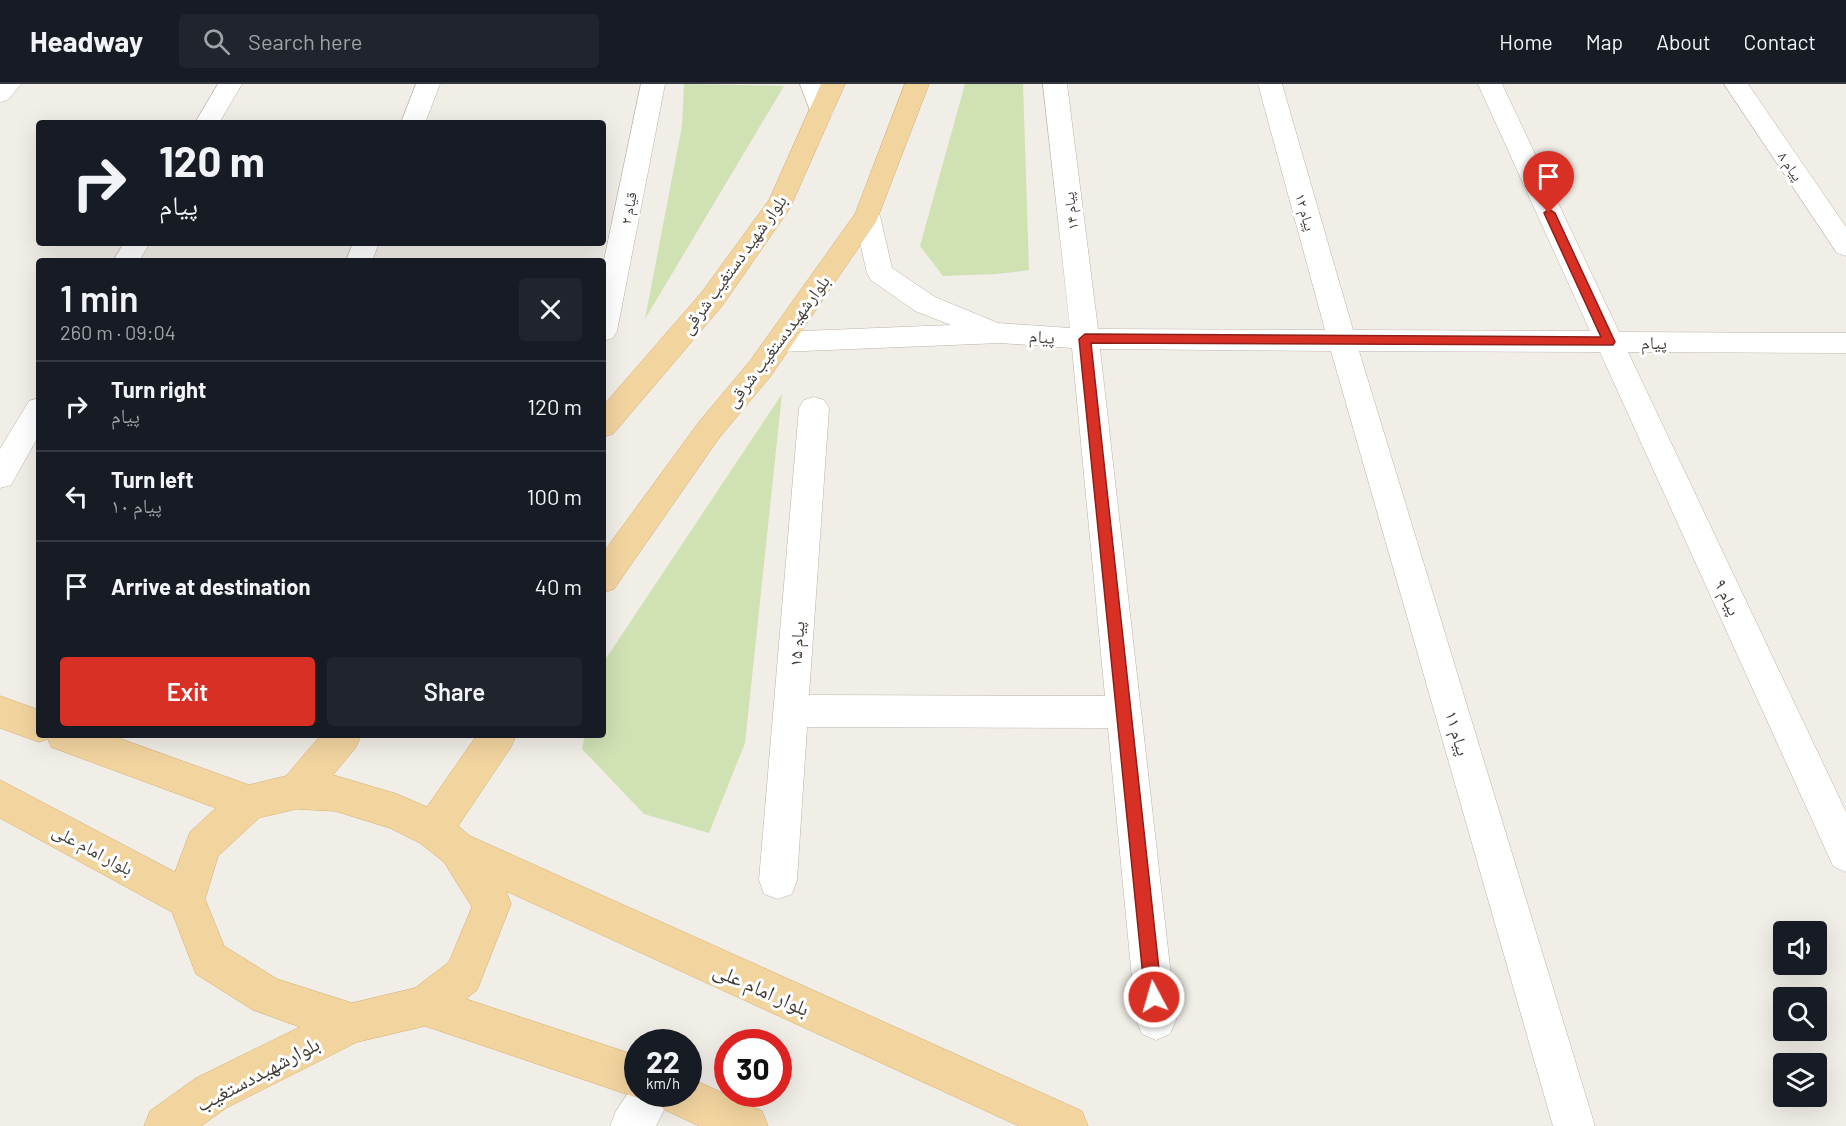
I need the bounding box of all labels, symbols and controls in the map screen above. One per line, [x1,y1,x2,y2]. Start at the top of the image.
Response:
search box [179,14,599,68]
text: Headway [30,24,143,58]
icon: search [200,25,233,58]
text: Search here [248,28,362,54]
text: Home [1499,29,1553,54]
text: Map [1586,29,1623,54]
text: About [1656,29,1711,54]
text: Contact [1744,29,1816,54]
text: 120 m [159,135,265,185]
icon: right [60,144,138,222]
street label: پیام ۸ [1773,148,1807,185]
pin [1523,151,1574,213]
icon: arrive [1532,160,1565,193]
text: پیام [159,188,198,220]
street label: قیام ۲ [616,190,642,226]
street label: بلوار شهید دستغیب شرقی [675,190,792,339]
street label: پیام ۱۴ [1059,191,1083,231]
street label: پیام ۱۲ [1290,191,1320,233]
street label: بلوارشهیددستغیب شرقی [720,271,835,412]
text: 1 min [60,276,139,319]
button: close [519,278,582,341]
text: 260 m · 09:04 [60,320,176,344]
street label: پیام [1028,324,1056,350]
street label: پیام [1641,331,1667,355]
text: Turn right [111,376,206,402]
icon: right [60,390,93,423]
text: 120 m [527,393,582,419]
text: پیام [111,403,140,427]
text: Turn left [111,466,194,492]
icon: left [60,480,93,513]
text: 100 m [527,483,582,509]
text: پیام ۱۰ [111,493,162,517]
icon: arrive [60,570,93,603]
text: Arrive at destination [111,573,310,599]
text: 40 m [535,573,582,599]
street label: پیام ۹ [1708,575,1746,620]
street label: پيام ۱۵ [783,620,811,668]
button: Exit [60,657,315,726]
button: Share [327,657,582,726]
street label: پیام ۱۱ [1439,708,1475,759]
street label: بلوار امام علی [48,819,137,881]
map controls [1773,921,1827,1107]
button: sound [1773,921,1827,975]
street label: بلوار امام علی [709,956,814,1023]
position arrow [1122,965,1186,1029]
button: search [1773,987,1827,1041]
speed limit sign: 30 [714,1029,792,1107]
street label: بلوارشهیددستغیب [191,1030,324,1117]
text: 22 [646,1043,680,1079]
button: layers [1773,1053,1827,1107]
text: km/h [646,1074,680,1092]

